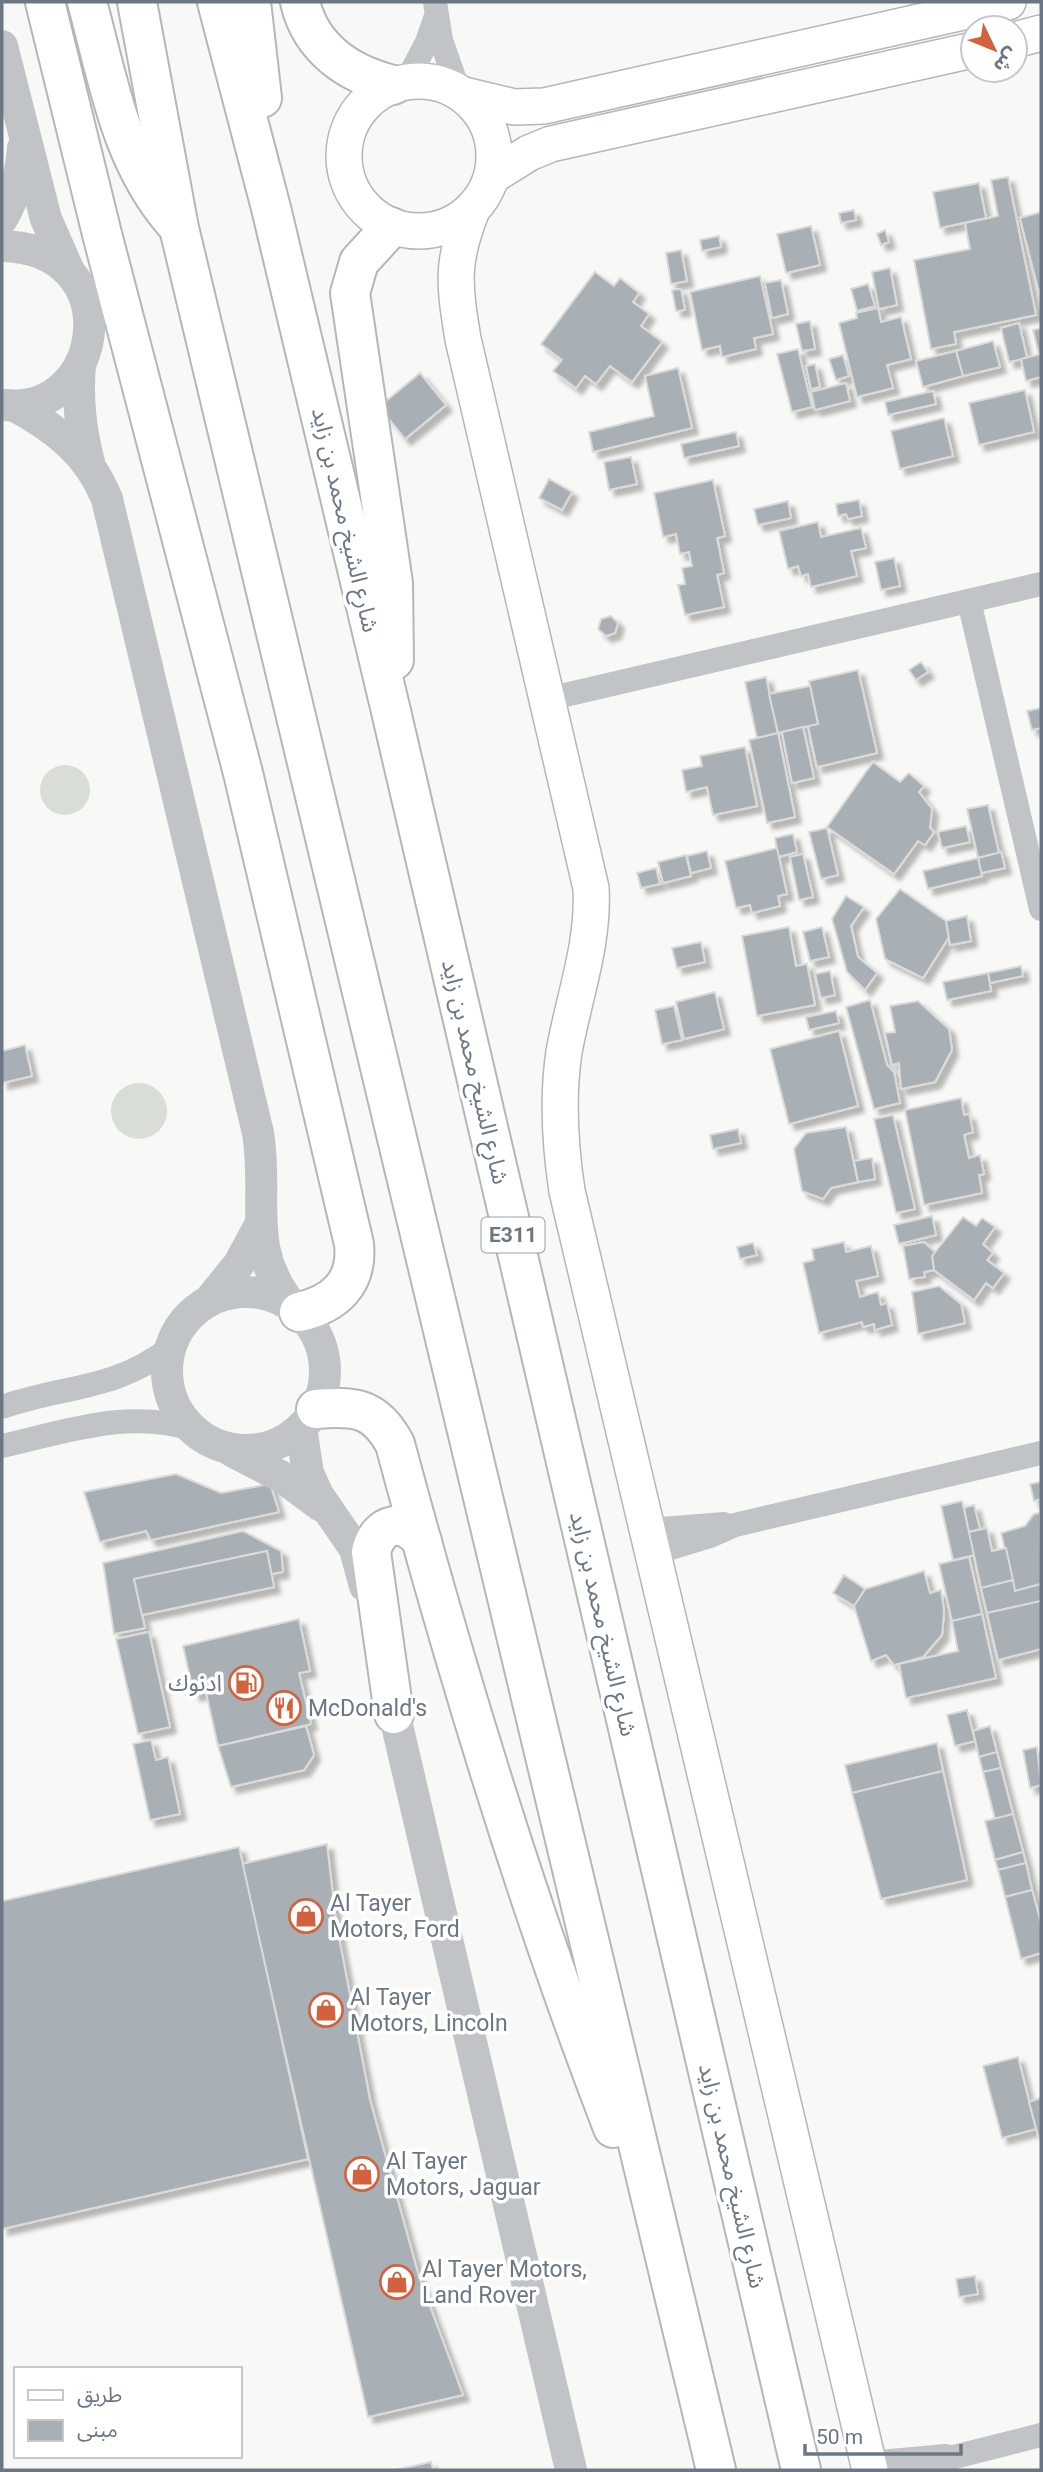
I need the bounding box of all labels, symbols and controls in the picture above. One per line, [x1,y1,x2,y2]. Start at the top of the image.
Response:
north arrow [959,14,1029,84]
text: ش [989,43,1023,78]
street label: شارع الشيخ محمد بن زايد [303,405,384,636]
street label: شارع الشيخ محمد بن زايد [433,957,514,1188]
road number: E311 [482,1218,544,1252]
street label: شارع الشيخ محمد بن زايد [561,1509,642,1740]
fuel station icon: ادنوك [227,1664,265,1702]
place label: ادنوك [168,1670,222,1697]
restaurant icon: McDonald's [265,1689,303,1727]
place label: McDonald's [308,1695,427,1722]
place label: Al Tayer Motors, Ford [330,1890,460,1943]
shop icon: Al Tayer Motors, Ford [287,1897,325,1935]
place label: Al Tayer Motors, Lincoln [350,1984,508,2037]
shop icon: Al Tayer Motors, Lincoln [307,1991,345,2029]
street label: شارع الشيخ محمد بن زايد [690,2061,771,2292]
place label: Al Tayer Motors, Jaguar [386,2148,541,2201]
shop icon: Al Tayer Motors, Jaguar [343,2155,381,2193]
place label: Al Tayer Motors, Land Rover [422,2256,587,2309]
shop icon: Al Tayer Motors, Land Rover [378,2263,416,2301]
legend [14,2367,242,2458]
text: طريق [77,2383,122,2408]
scale bar [805,2412,961,2456]
text: مبنى [77,2418,118,2442]
text: 50 m [816,2425,863,2449]

